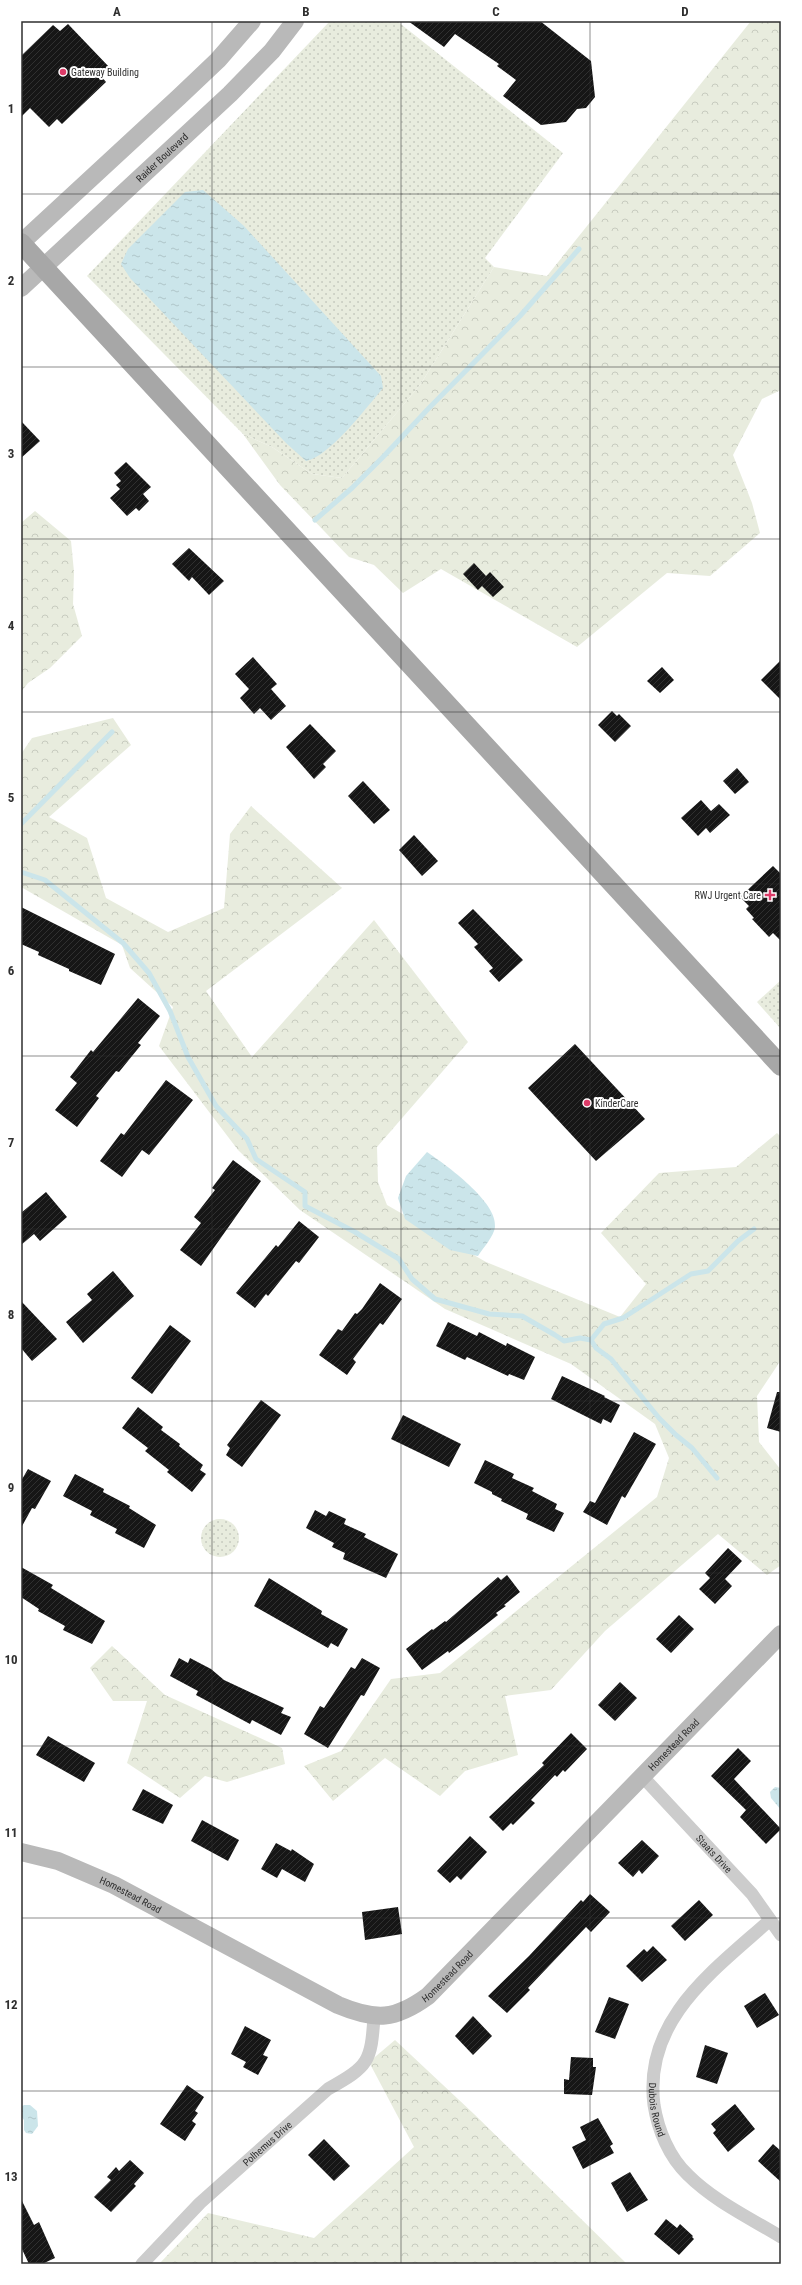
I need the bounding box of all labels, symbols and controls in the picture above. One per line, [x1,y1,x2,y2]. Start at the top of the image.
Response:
text: A [113,4,121,19]
text: B [302,4,310,19]
text: C [492,4,500,19]
text: D [681,4,689,19]
marker: Gateway Building [58,67,68,77]
place label: Gateway Building [71,67,139,78]
text: 1 [8,101,14,116]
street label: Raider Boulevard [134,131,190,184]
text: 2 [8,273,15,288]
text: 3 [8,446,14,461]
text: 4 [8,618,15,633]
text: 5 [8,790,15,805]
marker: RWJ Urgent Care [764,889,776,901]
place label: RWJ Urgent Care [695,890,761,901]
text: 6 [8,963,15,978]
marker: KinderCare [582,1098,592,1108]
place label: KinderCare [595,1098,639,1109]
text: 7 [8,1135,15,1150]
text: 8 [8,1307,14,1322]
text: 9 [8,1480,14,1495]
text: 10 [4,1652,18,1667]
street label: Homestead Road [646,1716,701,1772]
text: 11 [4,1825,18,1840]
street label: Staats Drive [694,1832,735,1875]
street label: Homestead Road [98,1874,163,1915]
street label: Homestead Road [419,1948,475,2004]
text: 12 [4,1997,18,2012]
street label: Dubois Round [647,2083,668,2138]
street label: Polhemus Drive [240,2118,294,2168]
text: 13 [4,2169,18,2184]

